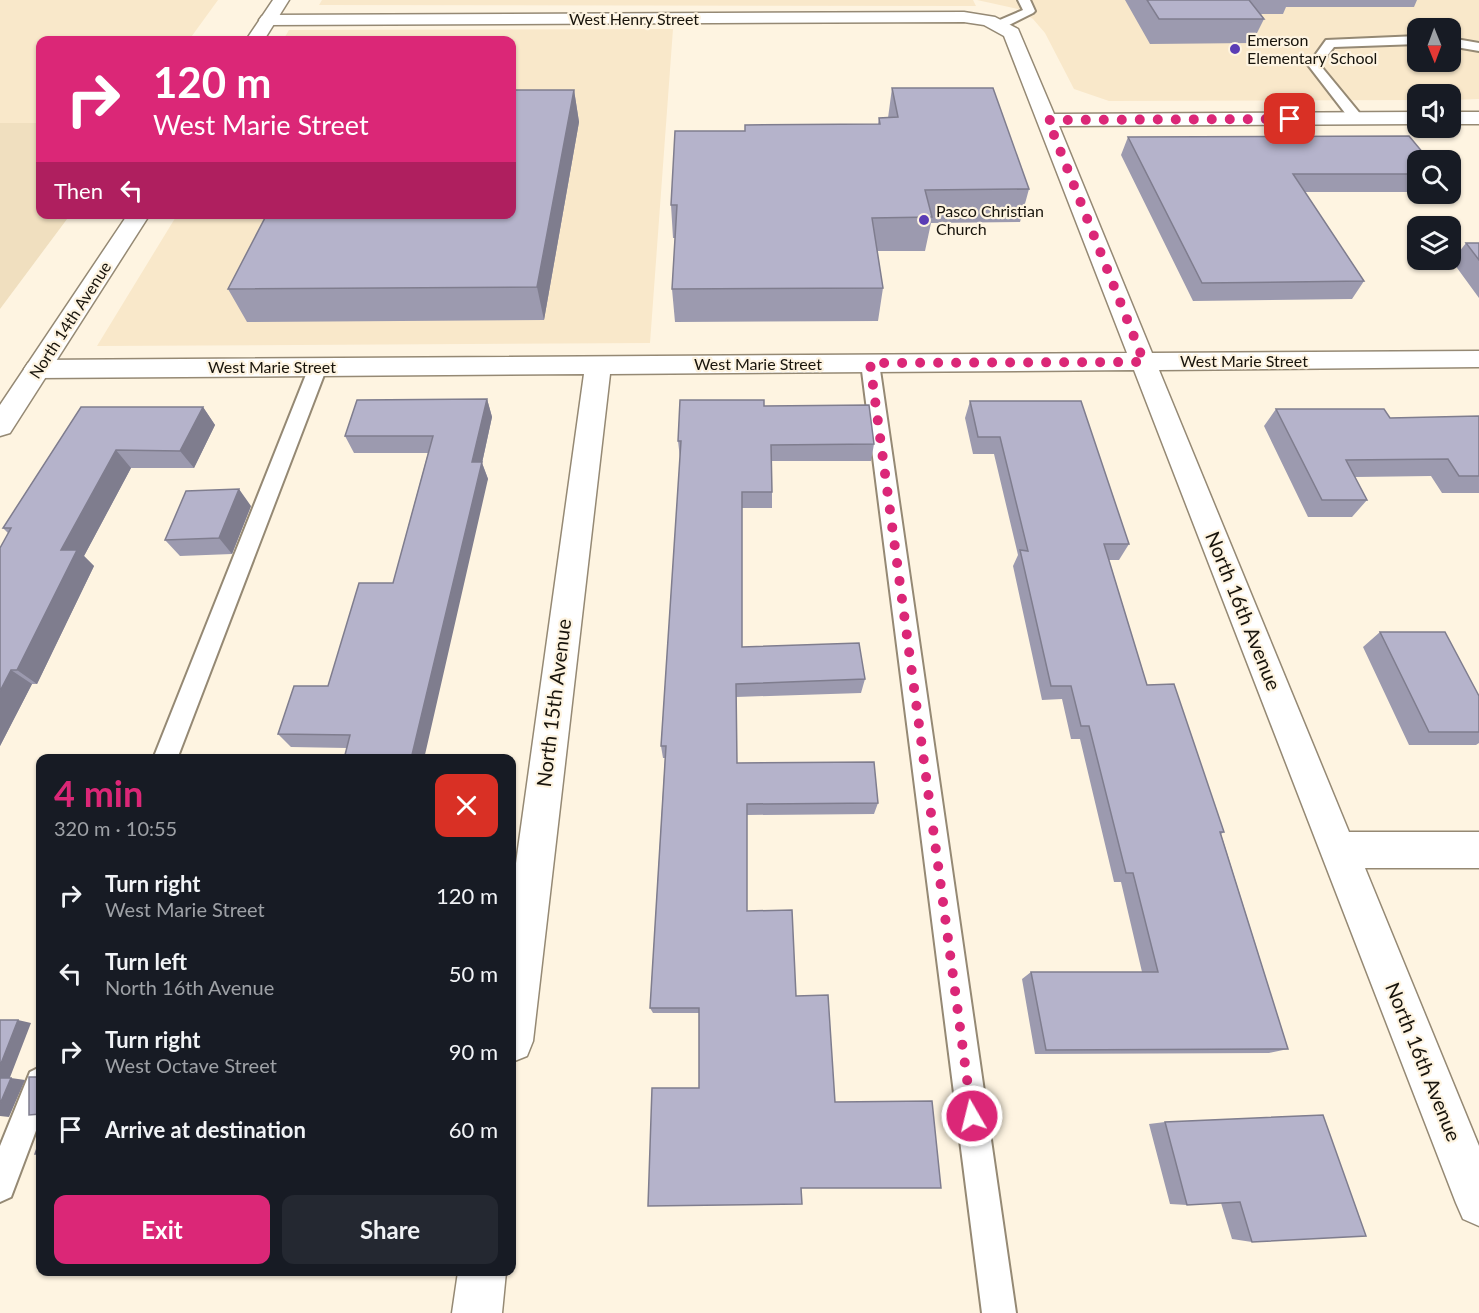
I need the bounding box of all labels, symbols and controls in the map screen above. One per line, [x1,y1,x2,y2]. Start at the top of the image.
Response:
street label: West Henry Street [569,9,699,28]
north arrow [1407,18,1461,72]
map controls [1407,18,1461,270]
place label: Emerson Elementary School [1247,30,1377,67]
marker: Emerson Elementary School [1228,42,1242,56]
text: 120 m [153,57,271,107]
icon: right [54,60,132,138]
button: sound [1407,84,1461,138]
pin [1264,93,1315,144]
icon: arrive [1273,102,1306,135]
text: West Marie Street [153,108,369,141]
button: search [1407,150,1461,204]
icon: left [115,174,148,207]
text: Then [54,177,103,204]
place label: Pasco Christian Church [936,201,1044,238]
marker: Pasco Christian Church [917,213,931,227]
button: layers [1407,216,1461,270]
street label: North 14th Avenue [25,258,114,382]
street label: West Marie Street [1180,351,1308,370]
street label: West Marie Street [694,354,822,373]
street label: West Marie Street [208,357,336,376]
street label: North 16th Avenue [1201,528,1287,694]
street label: North 15th Avenue [531,617,575,788]
text: 4 min [54,771,143,815]
button: close [435,774,498,837]
text: 320 m · 10:55 [54,816,177,840]
text: Turn right [105,870,200,897]
icon: right [54,879,87,912]
text: 120 m [436,882,498,909]
text: West Marie Street [105,897,265,921]
text: Turn left [105,948,187,975]
icon: left [54,957,87,990]
text: 50 m [449,960,498,987]
text: North 16th Avenue [105,975,274,999]
street label: North 16th Avenue [1381,979,1467,1145]
text: Turn right [105,1026,200,1053]
icon: right [54,1035,87,1068]
text: 90 m [449,1038,498,1065]
text: West Octave Street [105,1053,277,1077]
position arrow [940,1084,1004,1148]
icon: arrive [54,1113,87,1146]
text: Arrive at destination [105,1116,306,1143]
text: 60 m [449,1116,498,1143]
button: Exit [54,1195,270,1264]
button: Share [282,1195,498,1264]

